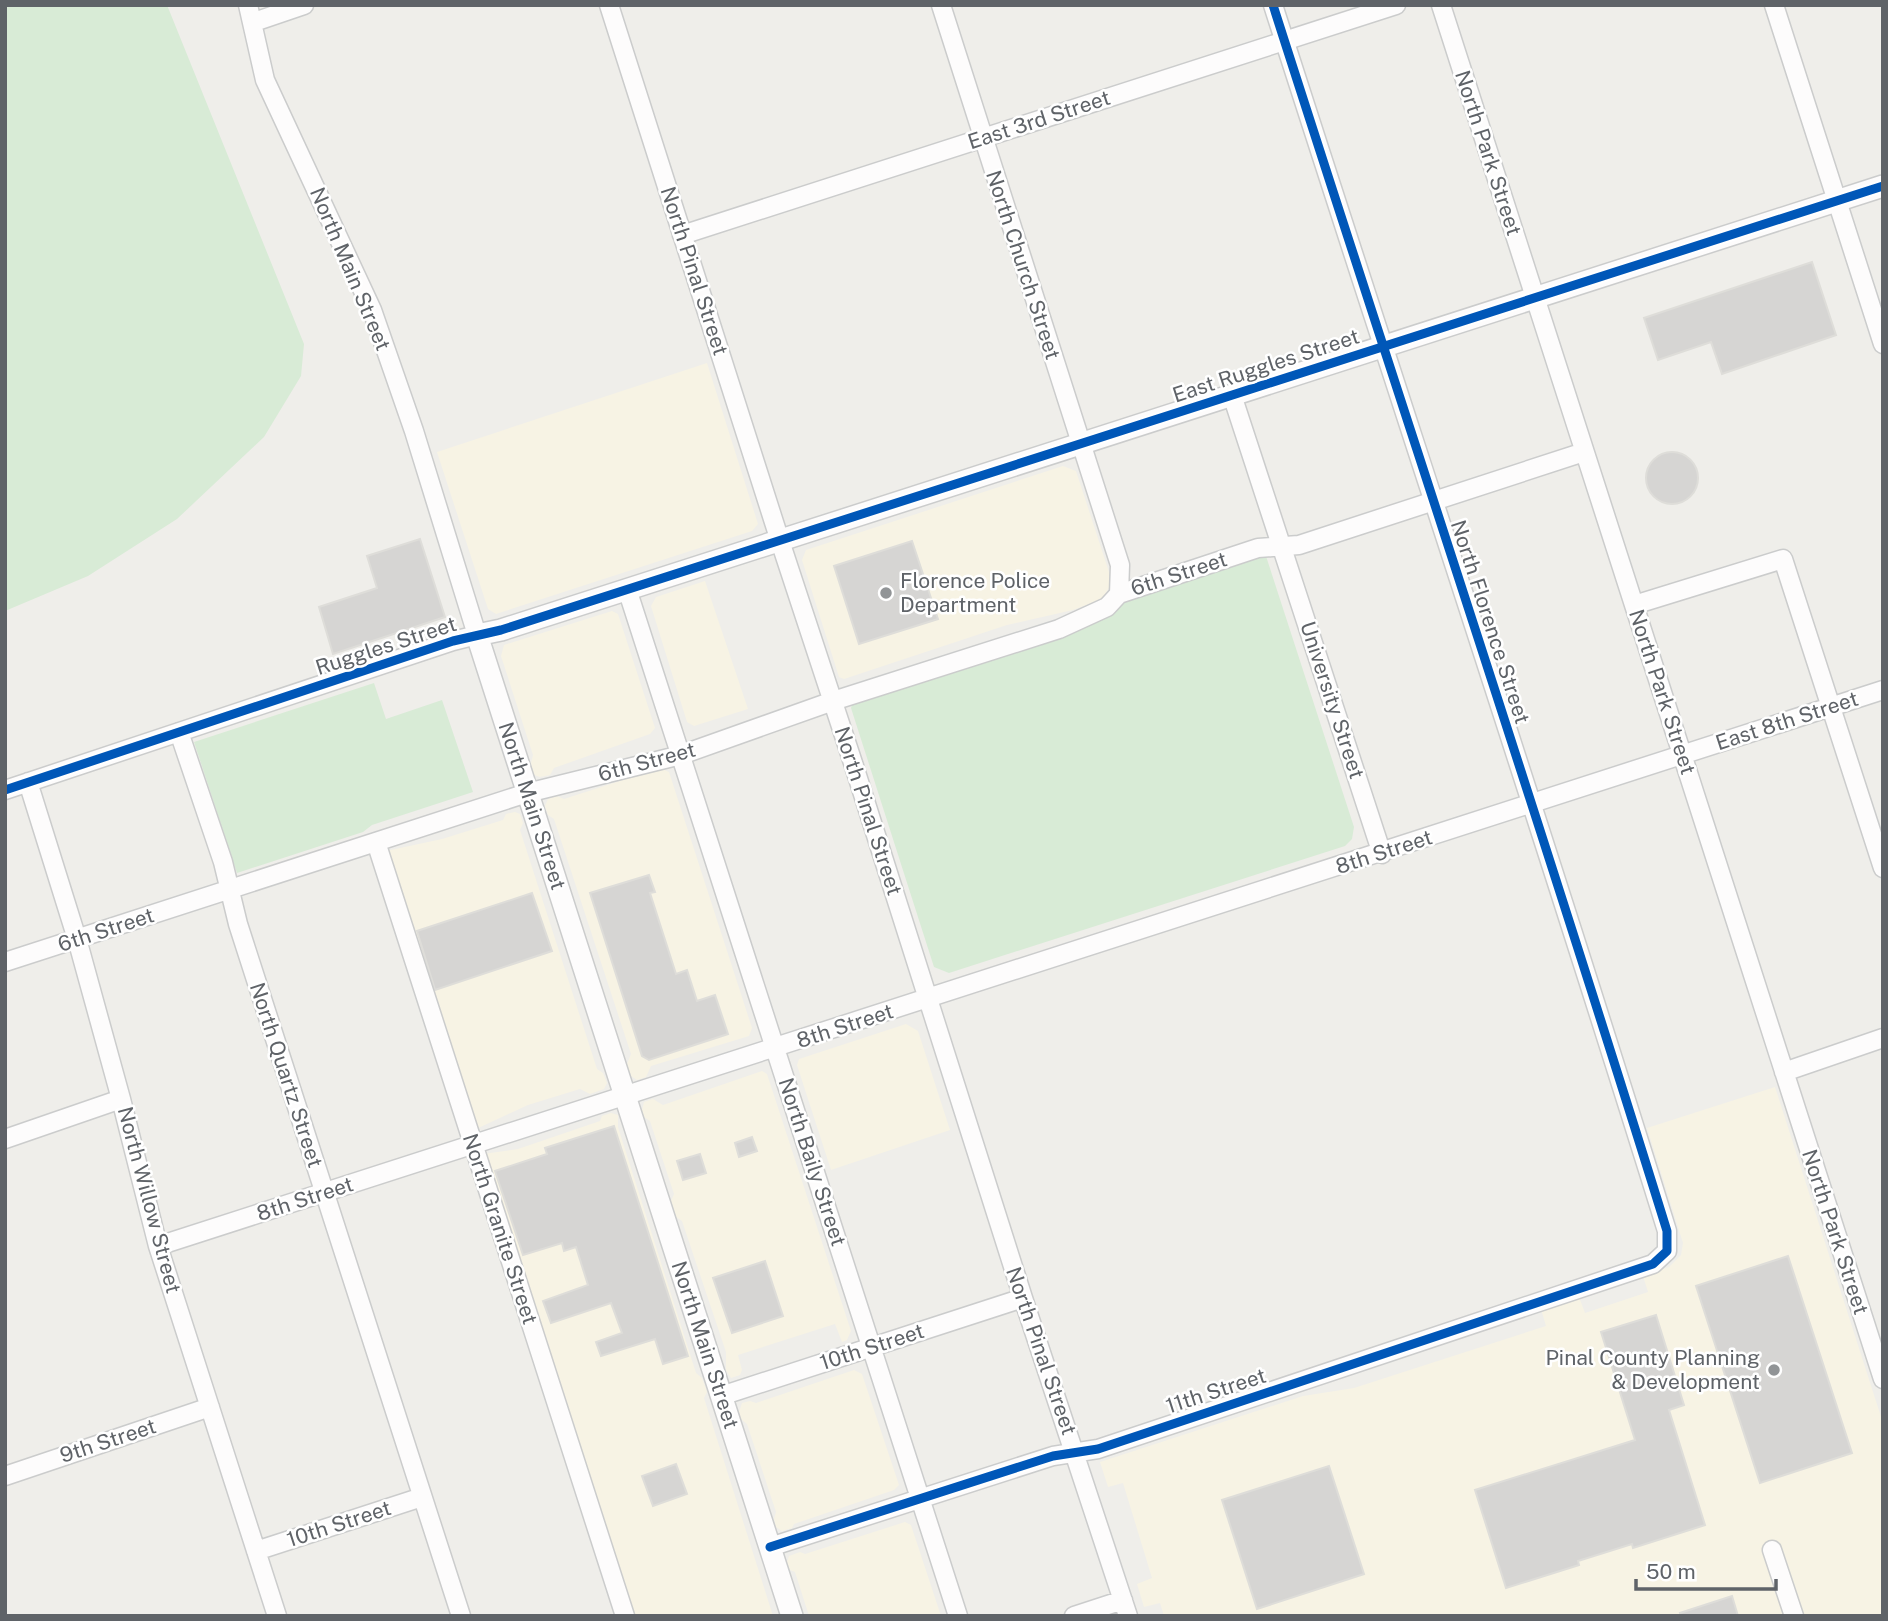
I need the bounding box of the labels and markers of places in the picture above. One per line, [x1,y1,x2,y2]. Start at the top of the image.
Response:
place label: Florence Police Department [900,568,1050,617]
marker: Florence Police Department [878,585,894,601]
place label: Pinal County Planning & Development [1545,1345,1760,1394]
marker: Pinal County Planning & Development [1766,1362,1782,1378]

